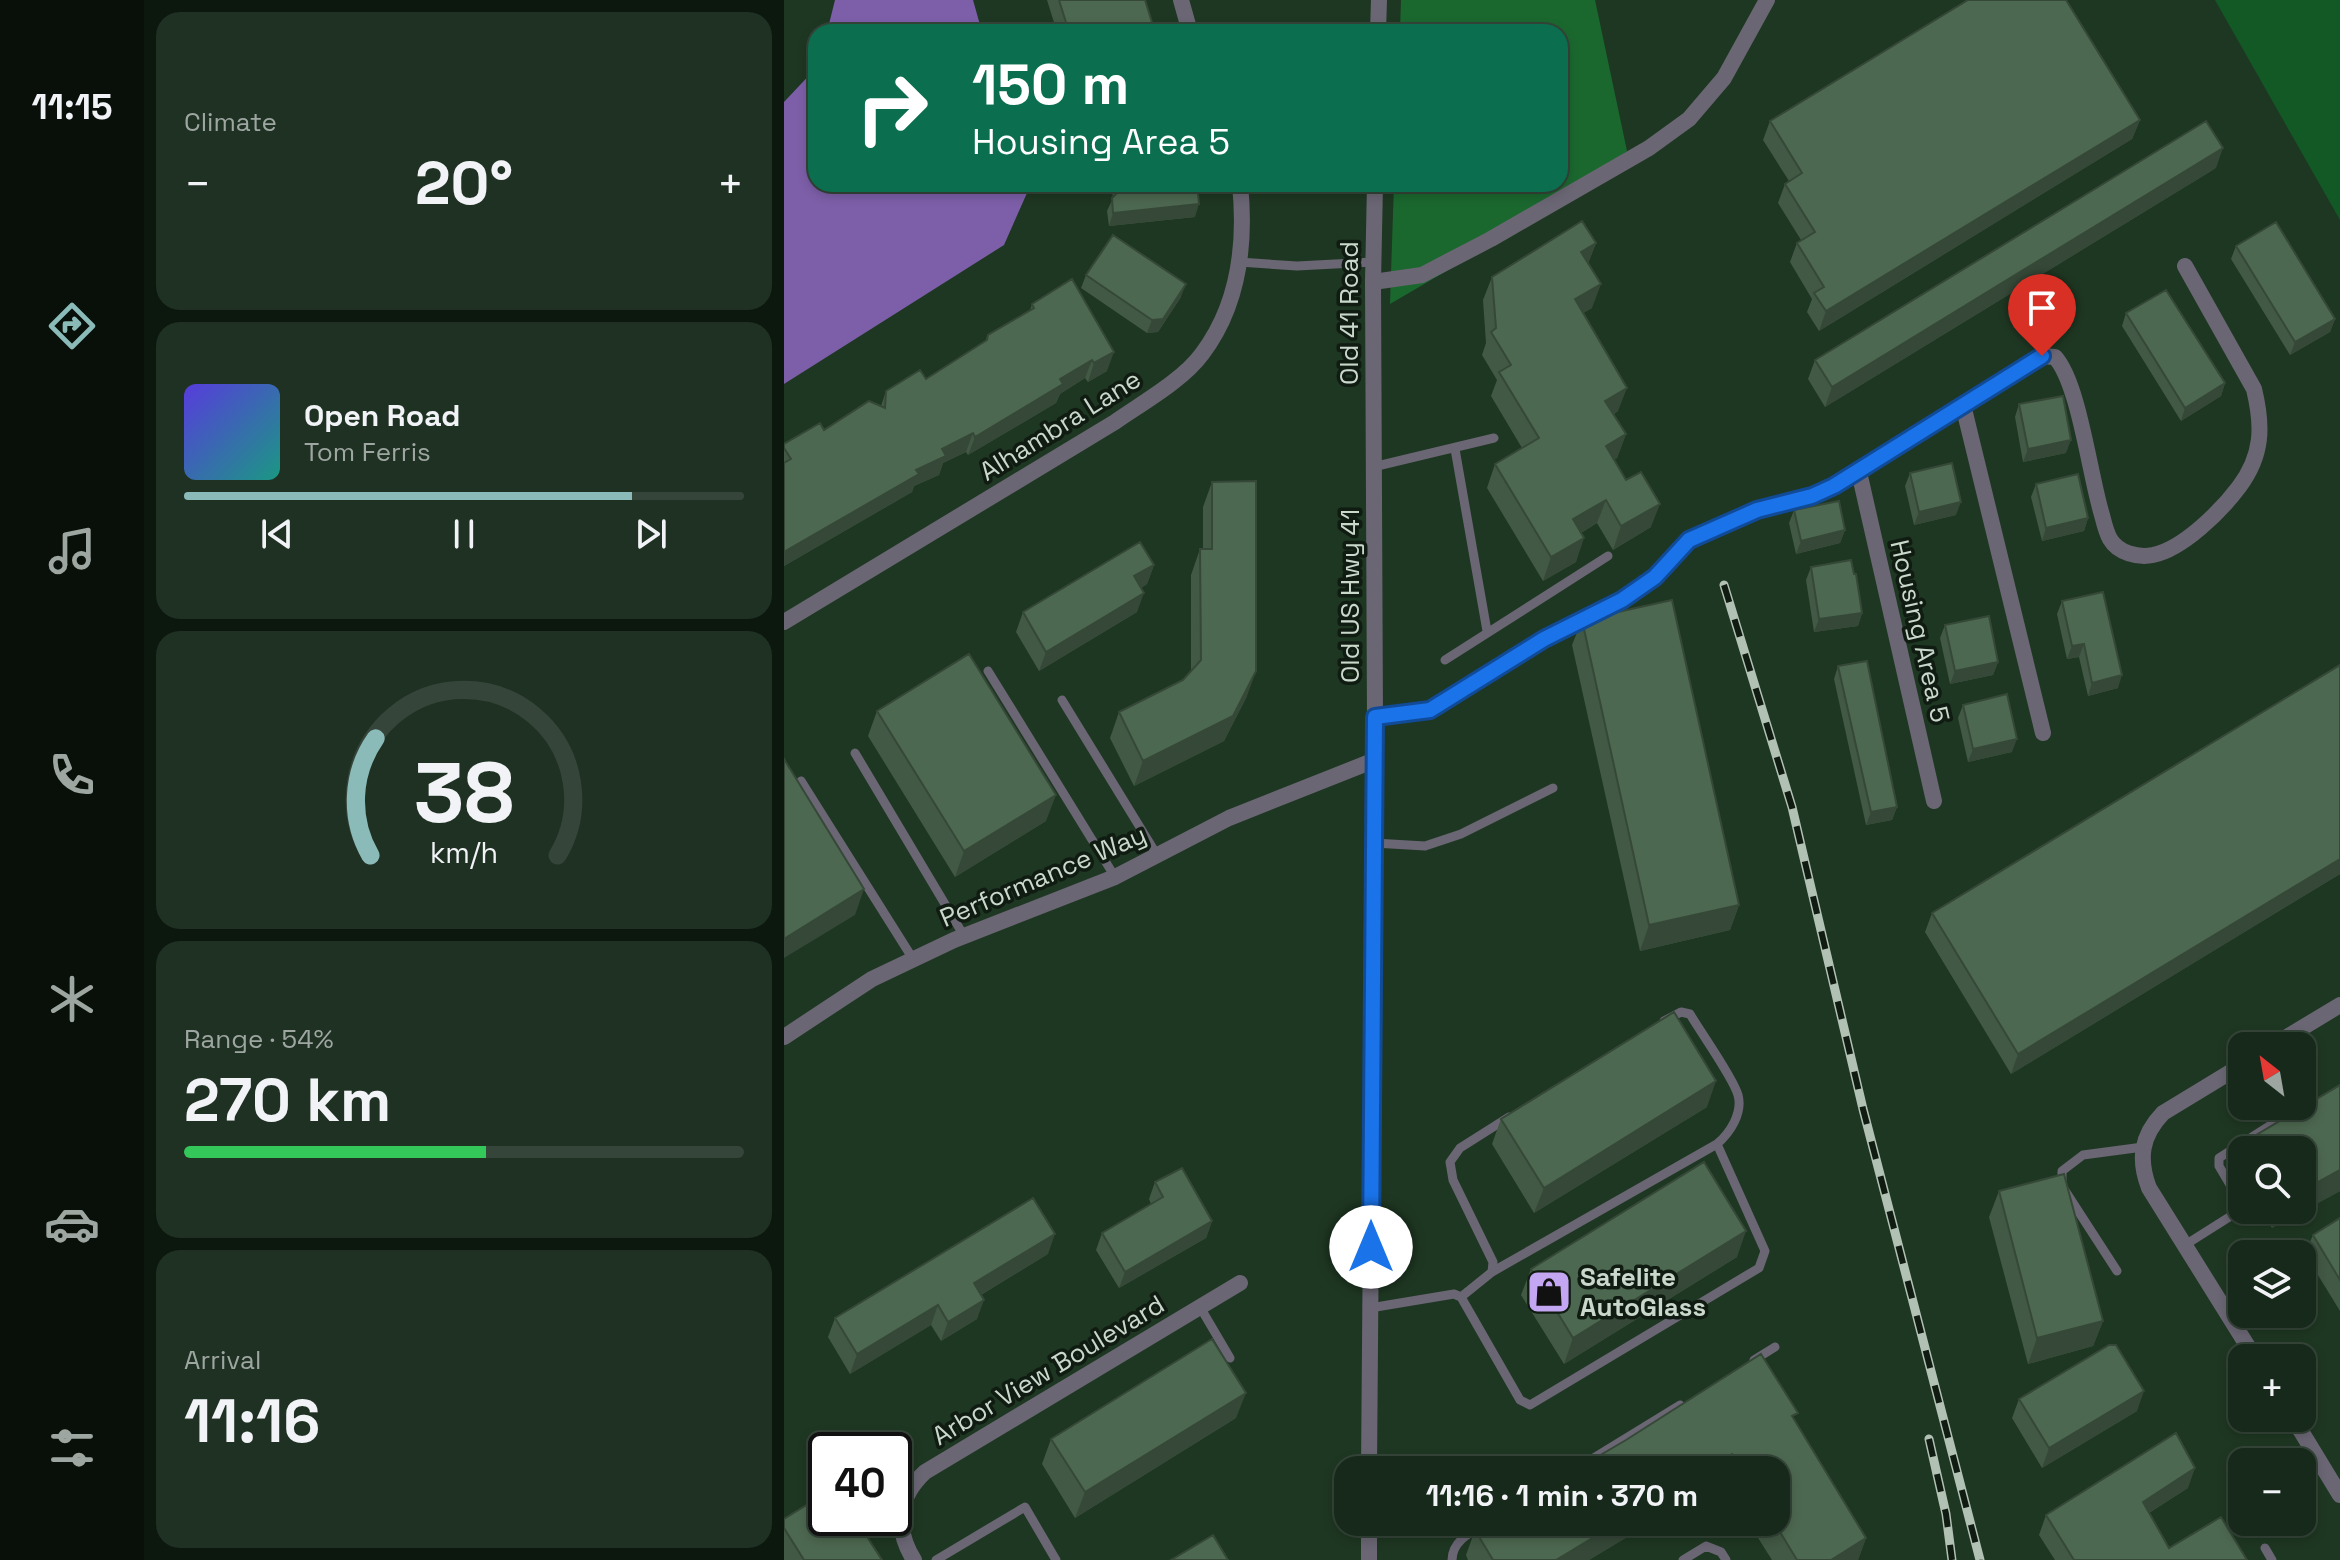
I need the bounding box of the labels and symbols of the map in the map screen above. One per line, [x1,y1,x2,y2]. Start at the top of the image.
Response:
street label: Old 41 Road [1332,241,1366,385]
pin [2008,274,2076,356]
street label: Alhambra Lane [973,362,1147,488]
street label: Old US Hwy 41 [1333,509,1367,683]
street label: Housing Area 5 [1882,536,1958,726]
street label: Performance Way [935,817,1151,935]
north arrow [2228,1032,2316,1120]
position arrow [1329,1205,1413,1289]
place label: Safelite AutoGlass [1580,1260,1706,1324]
shop icon: Safelite AutoGlass [1525,1268,1573,1316]
street label: Arbor View Boulevard [926,1287,1170,1453]
speed limit sign: 40 [808,1432,912,1536]

